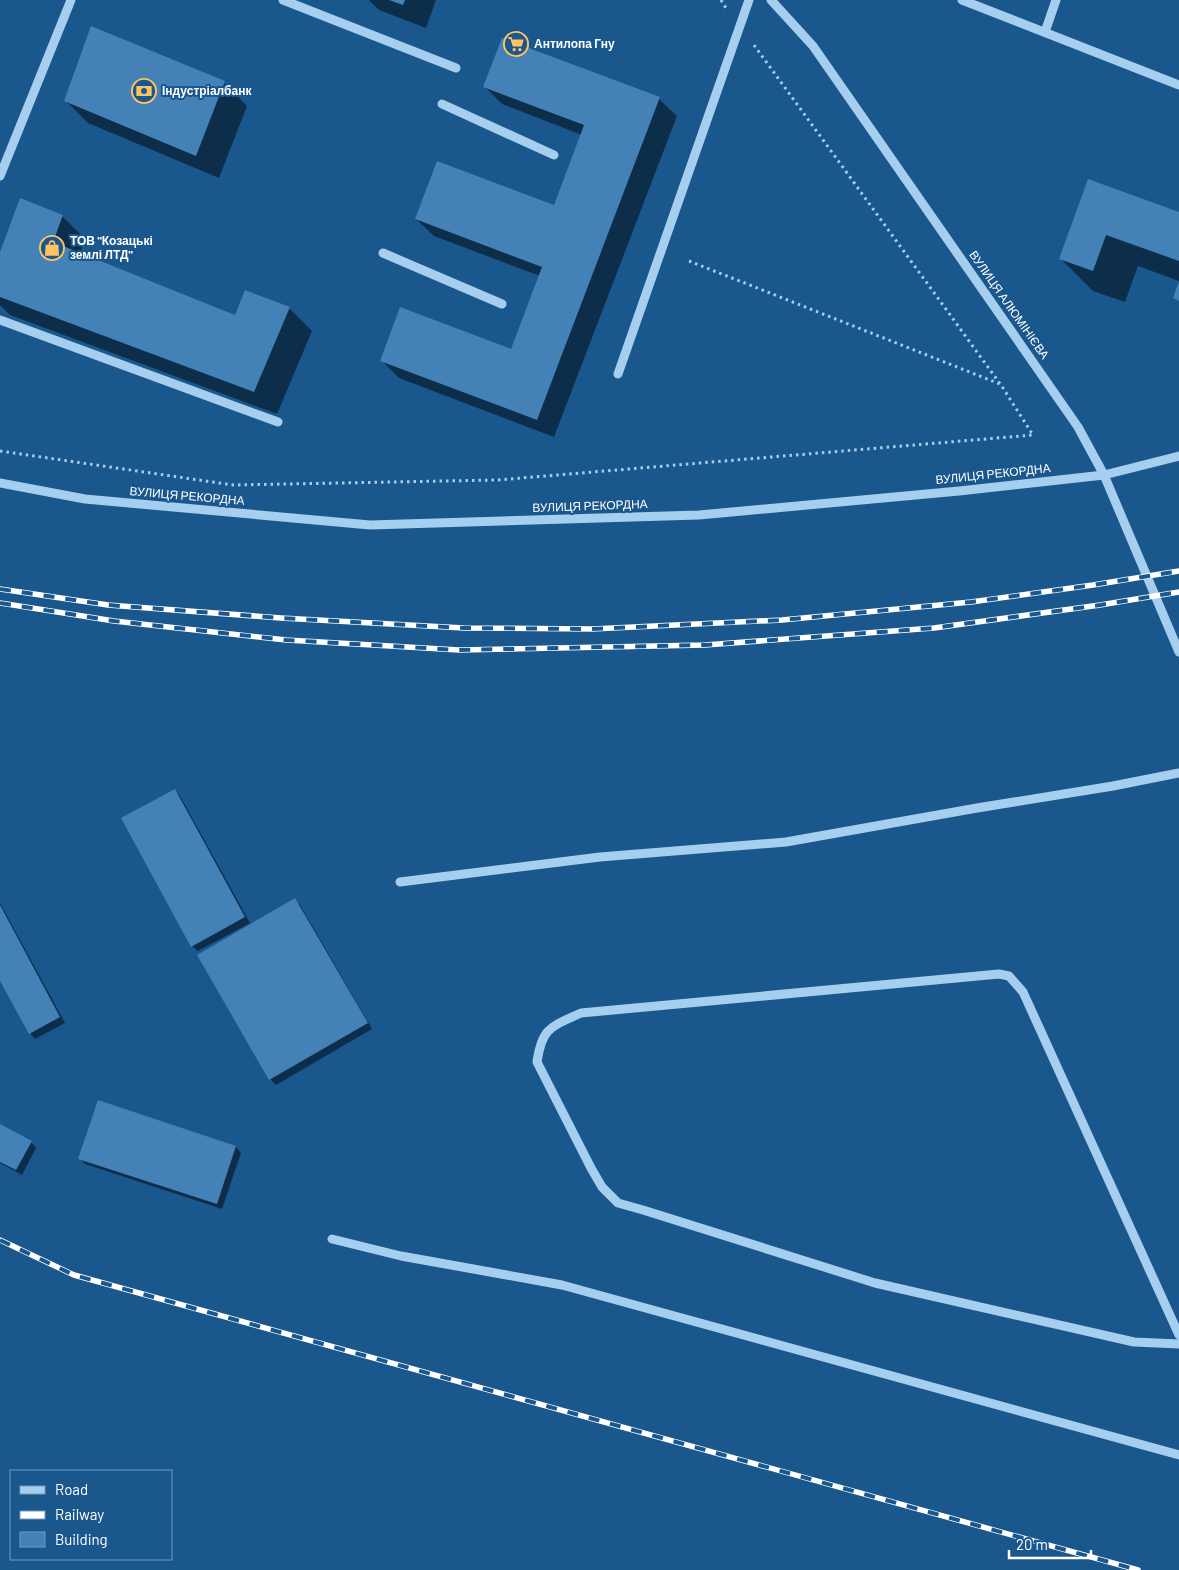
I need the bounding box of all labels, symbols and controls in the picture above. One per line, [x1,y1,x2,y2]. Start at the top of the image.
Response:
supermarket icon: Антилопа Гну [503,31,529,57]
place label: Антилопа Гну [534,36,615,51]
bank icon: Індустріалбанк [131,78,157,104]
place label: Індустріалбанк [162,83,252,98]
place label: ТОВ "Козацькі землі ЛТД" [70,233,153,262]
shop icon: ТОВ "Козацькі землі ЛТД" [39,235,65,261]
street label: ВУЛИЦЯ АЛЮМІНІЄВА [966,248,1053,362]
street label: ВУЛИЦЯ РЕКОРДНА [935,460,1051,487]
street label: ВУЛИЦЯ РЕКОРДНА [129,483,245,508]
street label: ВУЛИЦЯ РЕКОРДНА [532,496,648,515]
legend [10,1470,172,1560]
text: Road [55,1480,88,1498]
text: Railway [55,1505,104,1523]
scale bar [1009,1528,1092,1560]
text: Building [55,1530,108,1548]
text: 20 m [1016,1535,1048,1553]

